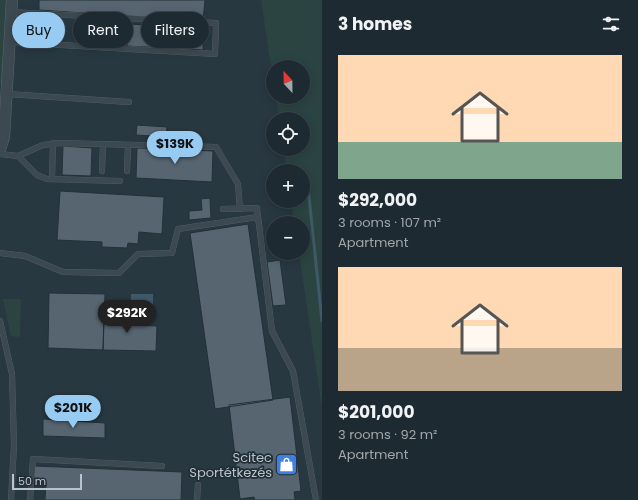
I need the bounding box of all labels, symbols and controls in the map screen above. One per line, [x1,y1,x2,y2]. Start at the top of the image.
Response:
chip: Buy [12,12,65,48]
chip: Rent [73,12,133,48]
chip: Filters [141,12,209,48]
text: 3 homes [338,12,412,36]
icon: filters [600,13,622,35]
north arrow [266,60,310,104]
map controls [266,60,310,260]
icon: home [444,81,516,153]
button: locate [266,112,310,156]
pin: $139K [147,131,203,165]
text: $139K [156,134,194,153]
button: + [266,164,310,208]
text: $292,000 [338,188,417,212]
text: 3 rooms · 107 m² [338,213,441,232]
button: − [266,216,310,260]
text: Apartment [338,233,408,252]
icon: home [444,293,516,365]
pin: $292K [99,300,155,334]
text: $292K [107,303,147,322]
pin: $201K [45,395,101,429]
text: $201K [54,398,92,417]
text: $201,000 [338,400,415,424]
text: 3 rooms · 92 m² [338,425,437,444]
text: Apartment [338,445,408,464]
place label: Scitec Sportétkezés [189,448,272,482]
shop icon: Scitec Sportétkezés [274,451,300,477]
scale bar [12,472,82,491]
text: 50 m [18,473,46,489]

